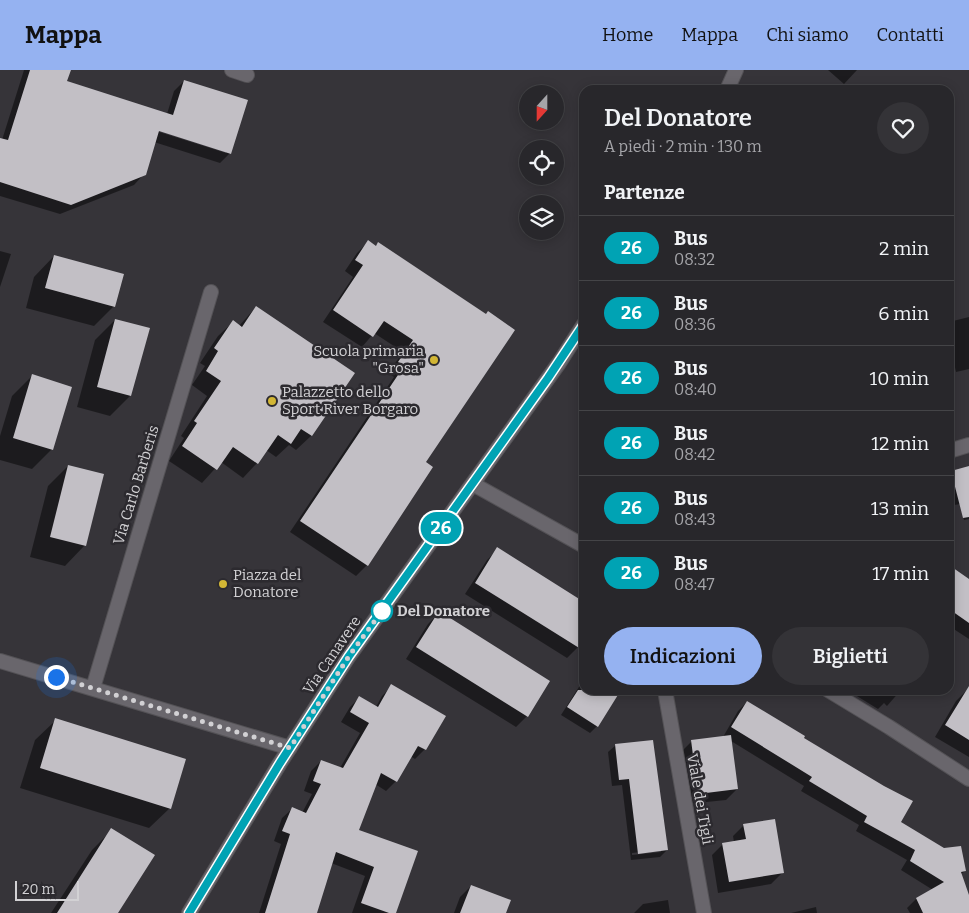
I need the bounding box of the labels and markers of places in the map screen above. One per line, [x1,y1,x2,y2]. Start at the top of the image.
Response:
place label: Scuola primaria "Grosa" [313,342,424,377]
marker: Scuola primaria "Grosa" [428,354,440,366]
place label: Palazzetto dello Sport River Borgaro [282,383,418,418]
marker: Palazzetto dello Sport River Borgaro [266,395,278,407]
place label: Piazza del Donatore [233,566,301,601]
marker: Piazza del Donatore [217,578,229,590]
marker: Del Donatore [371,600,393,622]
place label: Del Donatore [397,602,490,620]

